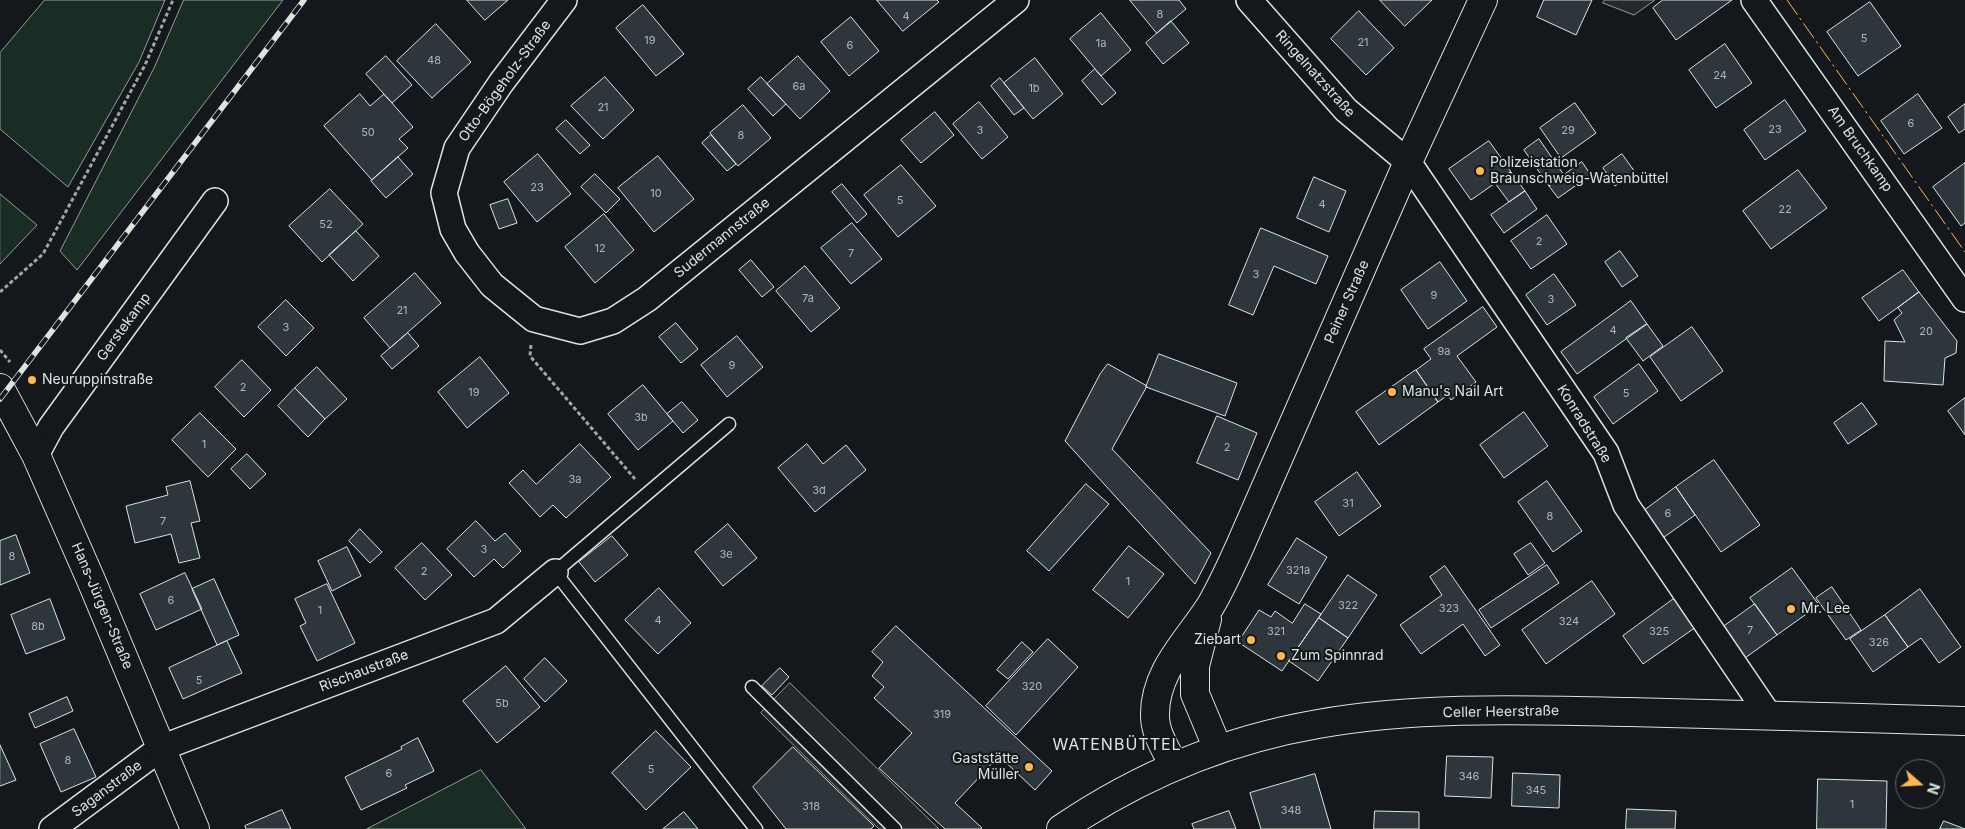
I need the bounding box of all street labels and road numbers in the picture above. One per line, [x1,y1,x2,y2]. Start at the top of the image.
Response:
street label: Otto-Bögeholz-Straße [455,17,555,145]
street label: Ringelnatzstraße [1272,27,1358,121]
street label: Am Bruchkamp [1824,103,1896,195]
street label: Sudermannstraße [671,194,773,282]
street label: Peiner Straße [1321,258,1373,346]
street label: Gerstekamp [94,290,154,364]
street label: Konradstraße [1553,382,1615,466]
street label: Hans-Jürgen-Straße [68,540,136,672]
street label: Rischaustraße [317,646,411,696]
street label: Celler Heerstraße [1443,703,1559,721]
street label: Saganstraße [69,757,145,821]

